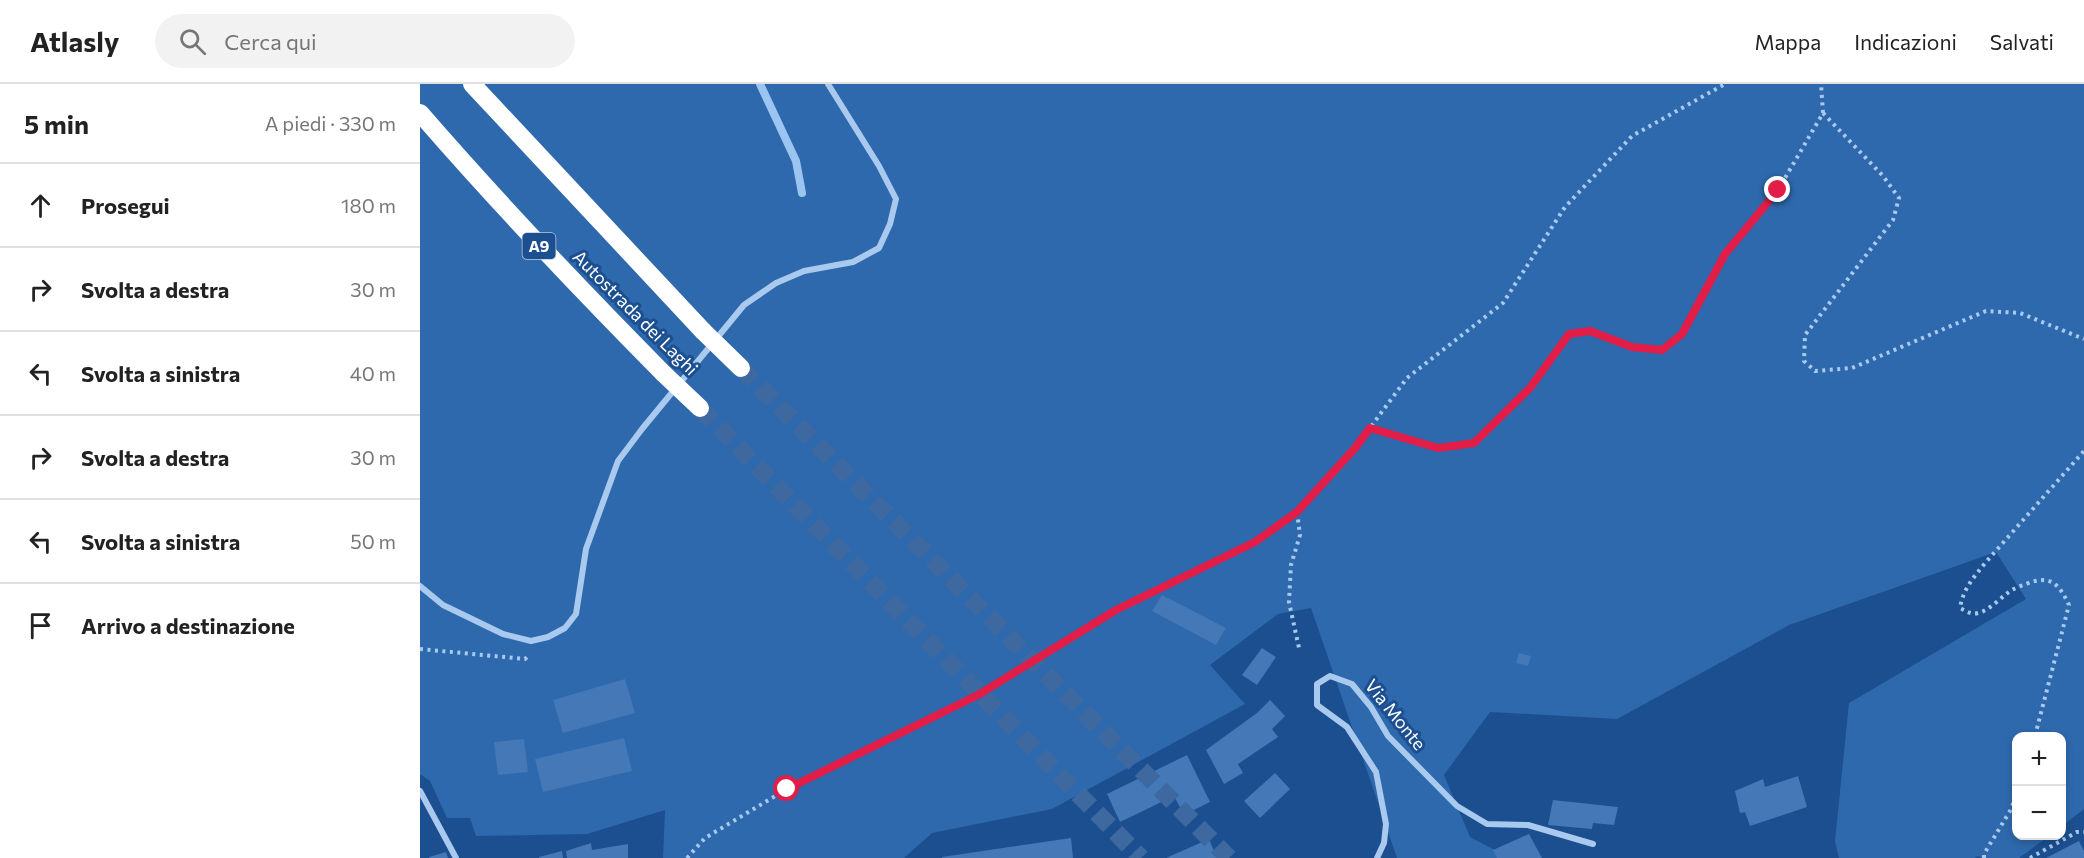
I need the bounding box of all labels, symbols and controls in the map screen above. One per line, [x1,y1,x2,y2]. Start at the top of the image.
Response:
search box [155,14,575,68]
text: Atlasly [30,24,119,58]
icon: search [176,25,209,58]
text: Cerca qui [224,28,317,55]
text: Mappa [1754,29,1821,54]
text: Indicazioni [1854,29,1957,54]
text: Salvati [1990,29,2054,54]
text: 5 min [24,108,89,139]
text: A piedi · 330 m [265,111,396,135]
route end [1764,176,1790,202]
icon: ahead [24,189,57,222]
text: Prosegui [81,192,170,219]
text: 180 m [341,193,396,217]
road number: A9 [522,233,556,259]
street label: Autostrada dei Laghi [569,245,703,379]
icon: right [24,273,57,306]
text: Svolta a destra [81,276,229,303]
text: 30 m [350,277,396,301]
icon: left [24,357,57,390]
text: Svolta a sinistra [81,360,240,387]
text: 40 m [350,361,396,385]
icon: right [24,441,57,474]
text: Svolta a destra [81,444,229,471]
text: 30 m [350,445,396,469]
icon: left [24,525,57,558]
text: Svolta a sinistra [81,528,240,555]
text: 50 m [350,529,396,553]
icon: arrive [24,609,57,642]
text: Arrivo a destinazione [81,612,295,639]
street label: Via Monte [1361,674,1431,754]
map controls [2012,732,2066,840]
button: + [2012,732,2066,786]
route start [773,775,799,801]
button: − [2012,786,2066,840]

